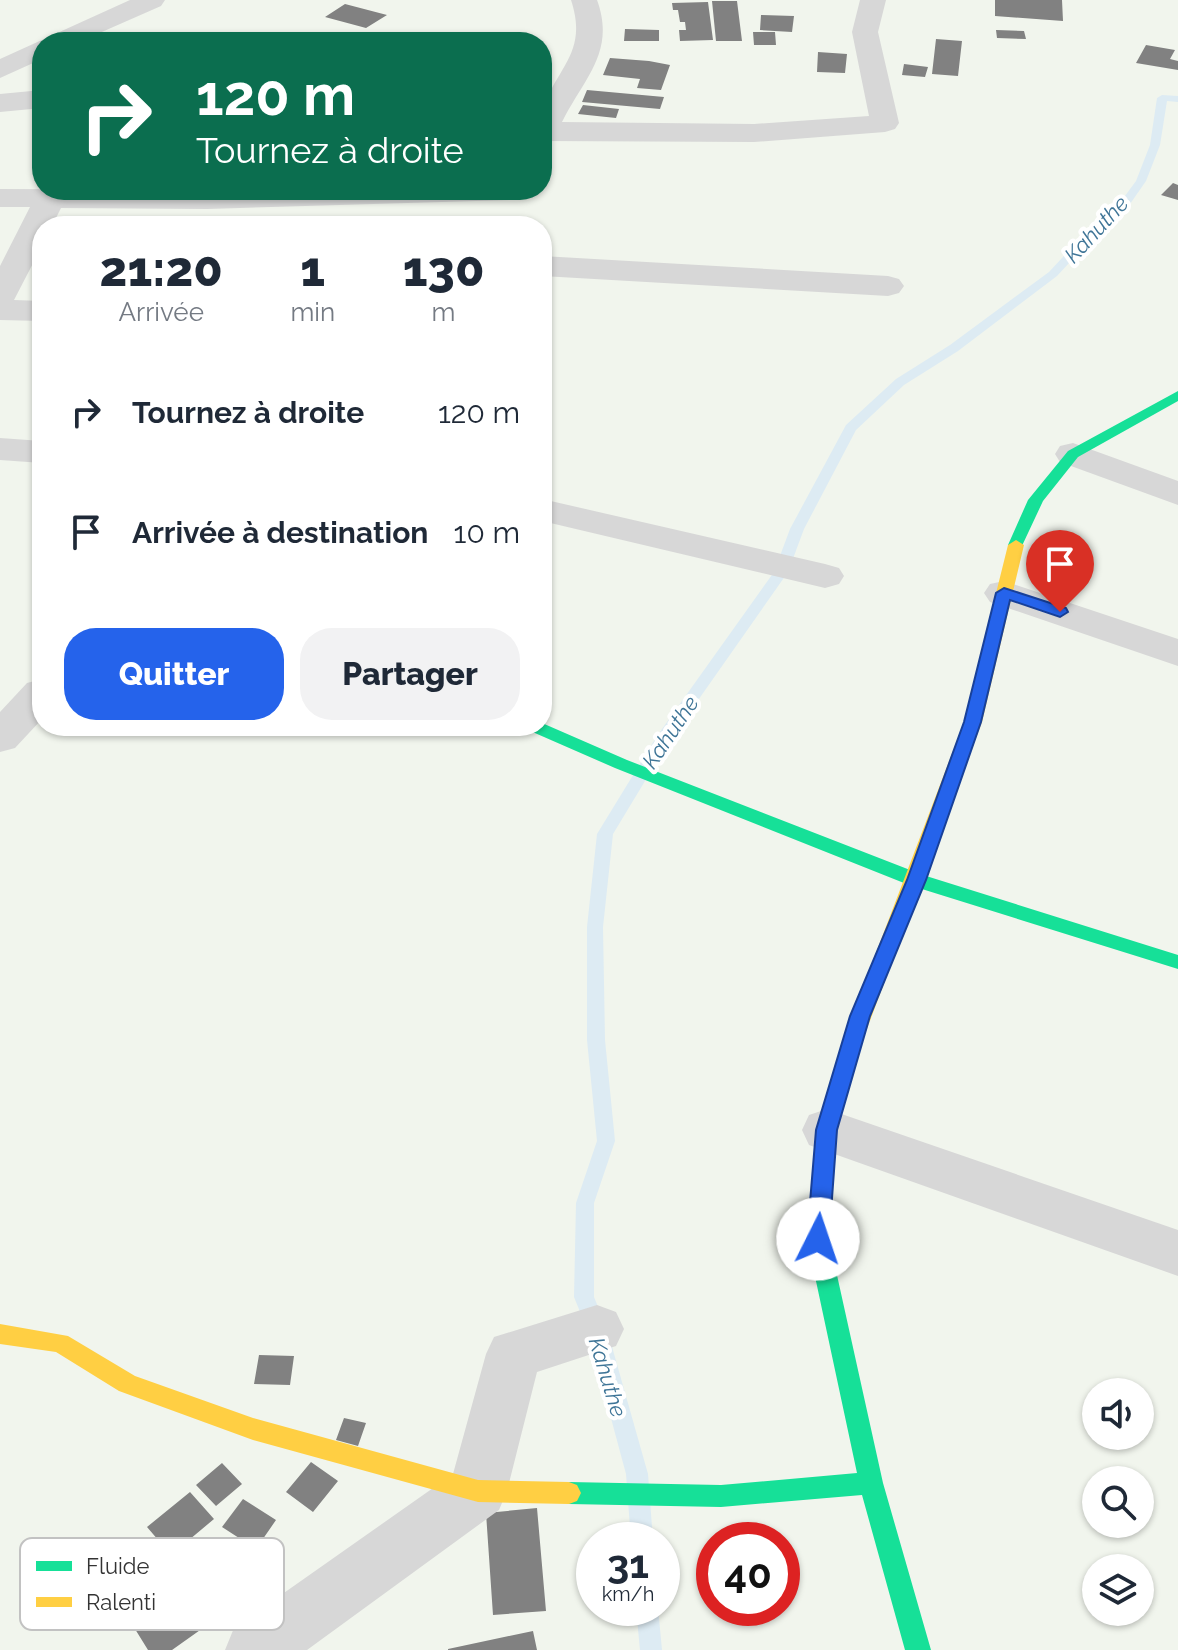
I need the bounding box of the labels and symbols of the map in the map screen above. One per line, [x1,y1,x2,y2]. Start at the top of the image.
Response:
water label: Kahuthe [1059,190,1134,268]
pin [1026,530,1094,612]
water label: Kahuthe [636,691,704,773]
position arrow [776,1197,860,1281]
water label: Kahuthe [584,1334,632,1420]
speed limit sign: 40 [696,1522,800,1626]
legend [20,1538,284,1630]
text: Fluide [86,1553,149,1579]
text: Ralenti [86,1589,156,1615]

